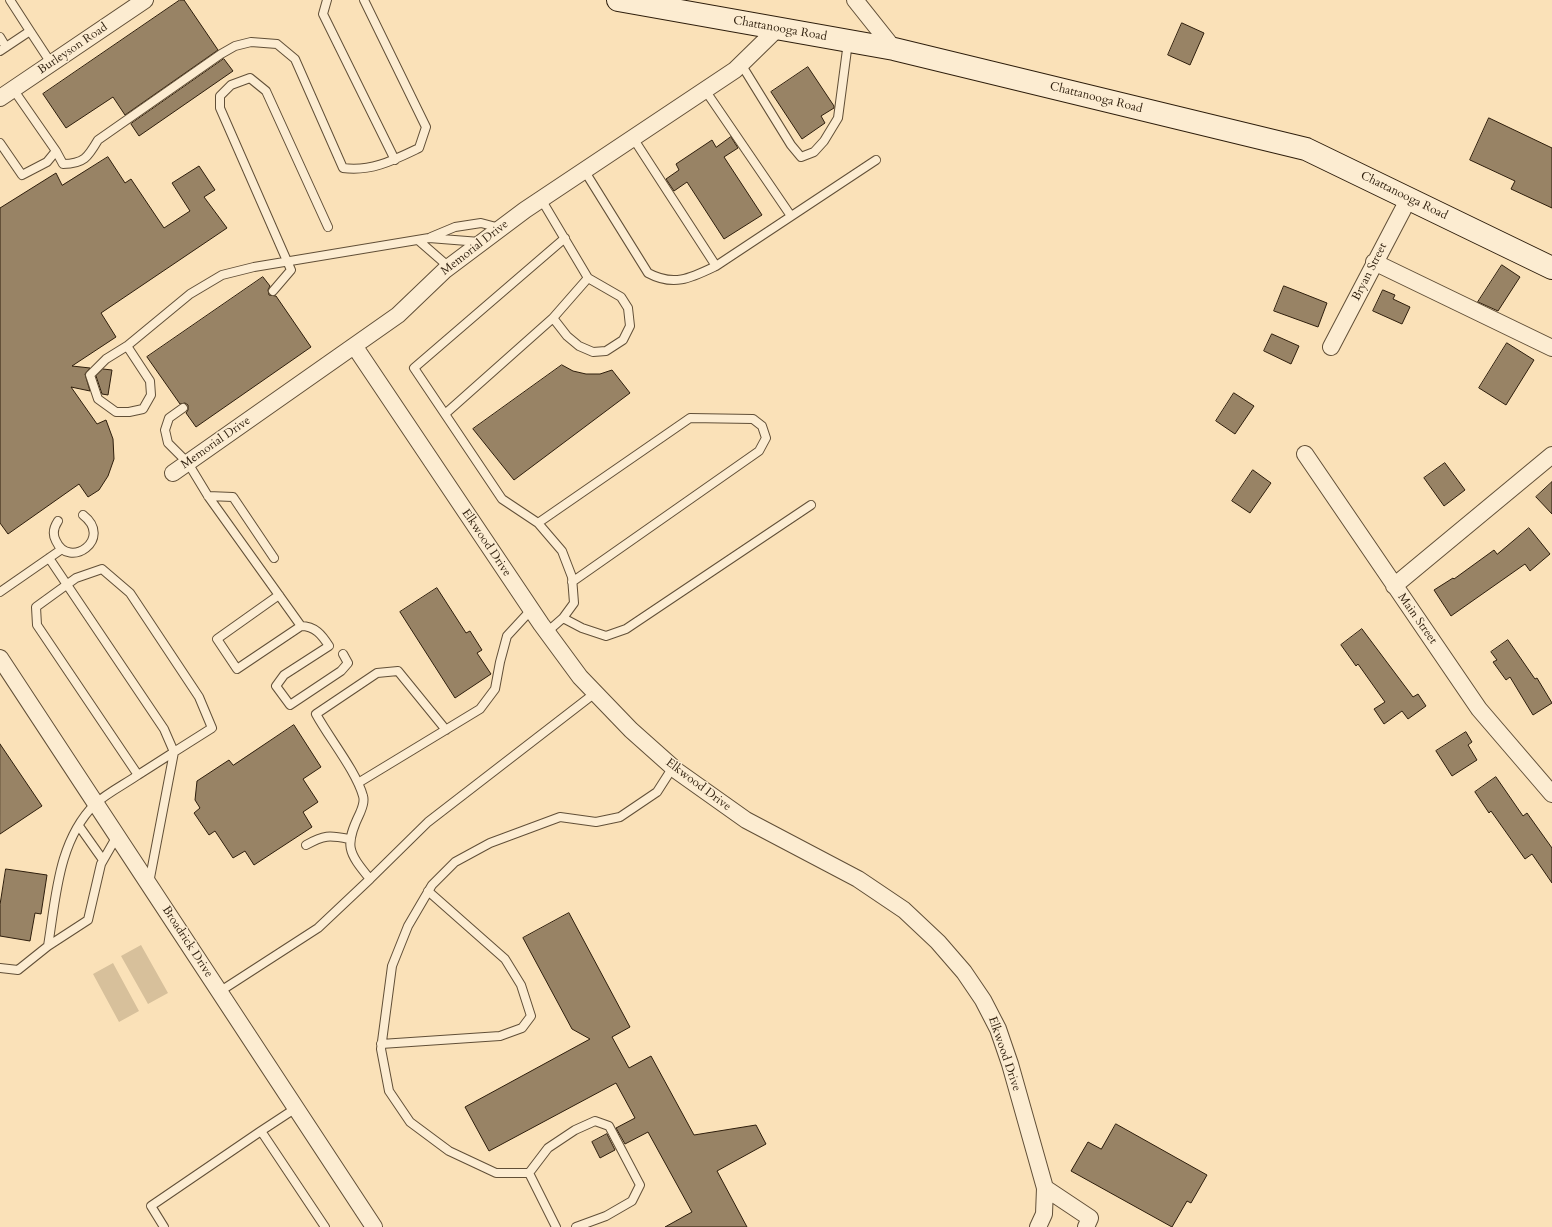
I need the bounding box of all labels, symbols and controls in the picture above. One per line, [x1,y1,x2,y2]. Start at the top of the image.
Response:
street label: Chattanooga Road [732,14,828,44]
street label: Burleyson Road [35,20,111,78]
street label: Chattanooga Road [1048,80,1144,116]
street label: Chattanooga Road [1358,169,1450,223]
street label: Memorial Drive [438,217,512,279]
street label: Bryan Street [1349,241,1391,303]
street label: Memorial Drive [178,414,254,472]
street label: Elkwood Drive [458,507,514,579]
street label: Main Street [1394,591,1440,647]
street label: Elkwood Drive [662,756,734,814]
street label: Broadrick Drive [158,903,216,981]
street label: Elkwood Drive [984,1015,1024,1093]

